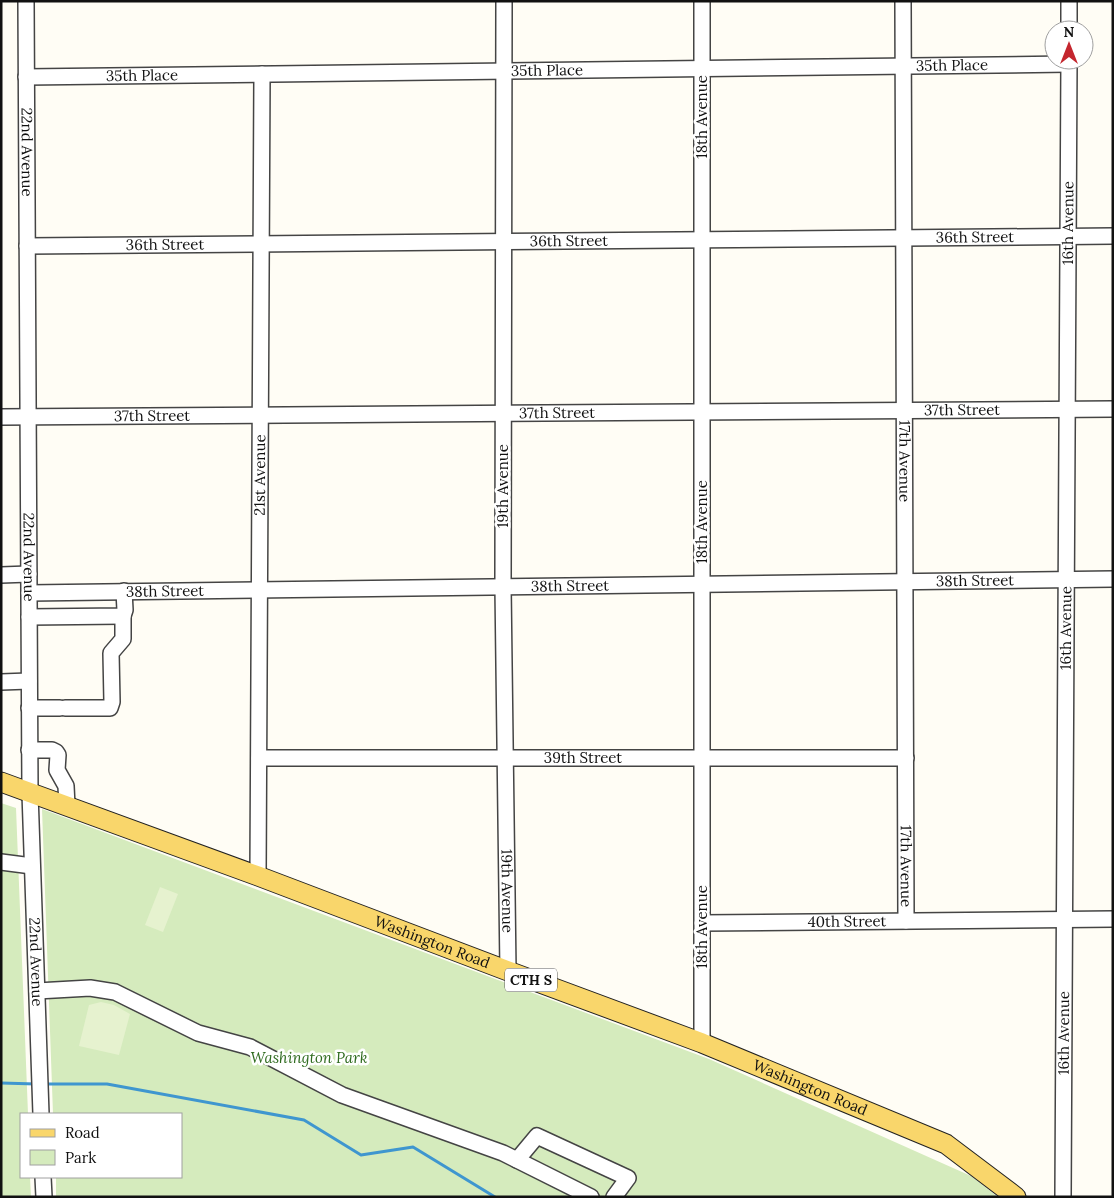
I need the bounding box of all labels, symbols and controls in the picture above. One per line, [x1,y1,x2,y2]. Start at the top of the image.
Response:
north arrow [1044,20,1094,70]
text: N [1064,23,1075,41]
street label: 35th Place [916,55,988,75]
street label: 35th Place [511,60,583,80]
street label: 35th Place [106,65,178,85]
street label: 18th Avenue [692,75,711,159]
street label: 22nd Avenue [18,107,37,197]
street label: 16th Avenue [1058,181,1077,265]
street label: 36th Street [936,227,1014,247]
street label: 36th Street [530,231,608,250]
street label: 36th Street [126,234,204,254]
street label: 37th Street [924,400,1000,419]
street label: 37th Street [519,403,595,422]
street label: 37th Street [114,406,190,425]
street label: 17th Avenue [895,420,915,502]
street label: 21st Avenue [250,434,269,516]
street label: 19th Avenue [493,444,512,528]
street label: 18th Avenue [692,480,711,564]
street label: 22nd Avenue [20,512,39,602]
street label: 38th Street [936,570,1014,590]
street label: 38th Street [531,576,609,596]
street label: 38th Street [126,581,204,601]
street label: 16th Avenue [1056,586,1075,670]
street label: 39th Street [544,748,622,767]
street label: 17th Avenue [897,825,916,907]
street label: 19th Avenue [497,849,518,933]
street label: 18th Avenue [692,885,711,969]
street label: Washington Road [372,911,493,972]
street label: 40th Street [807,911,887,931]
street label: 22nd Avenue [25,917,47,1007]
road number: CTH S [505,968,557,992]
street label: 16th Avenue [1054,991,1073,1075]
park label: Washington Park [251,1048,368,1067]
street label: Washington Road [750,1055,870,1119]
legend [20,1113,182,1178]
text: Road [65,1123,100,1142]
text: Park [65,1148,96,1167]

